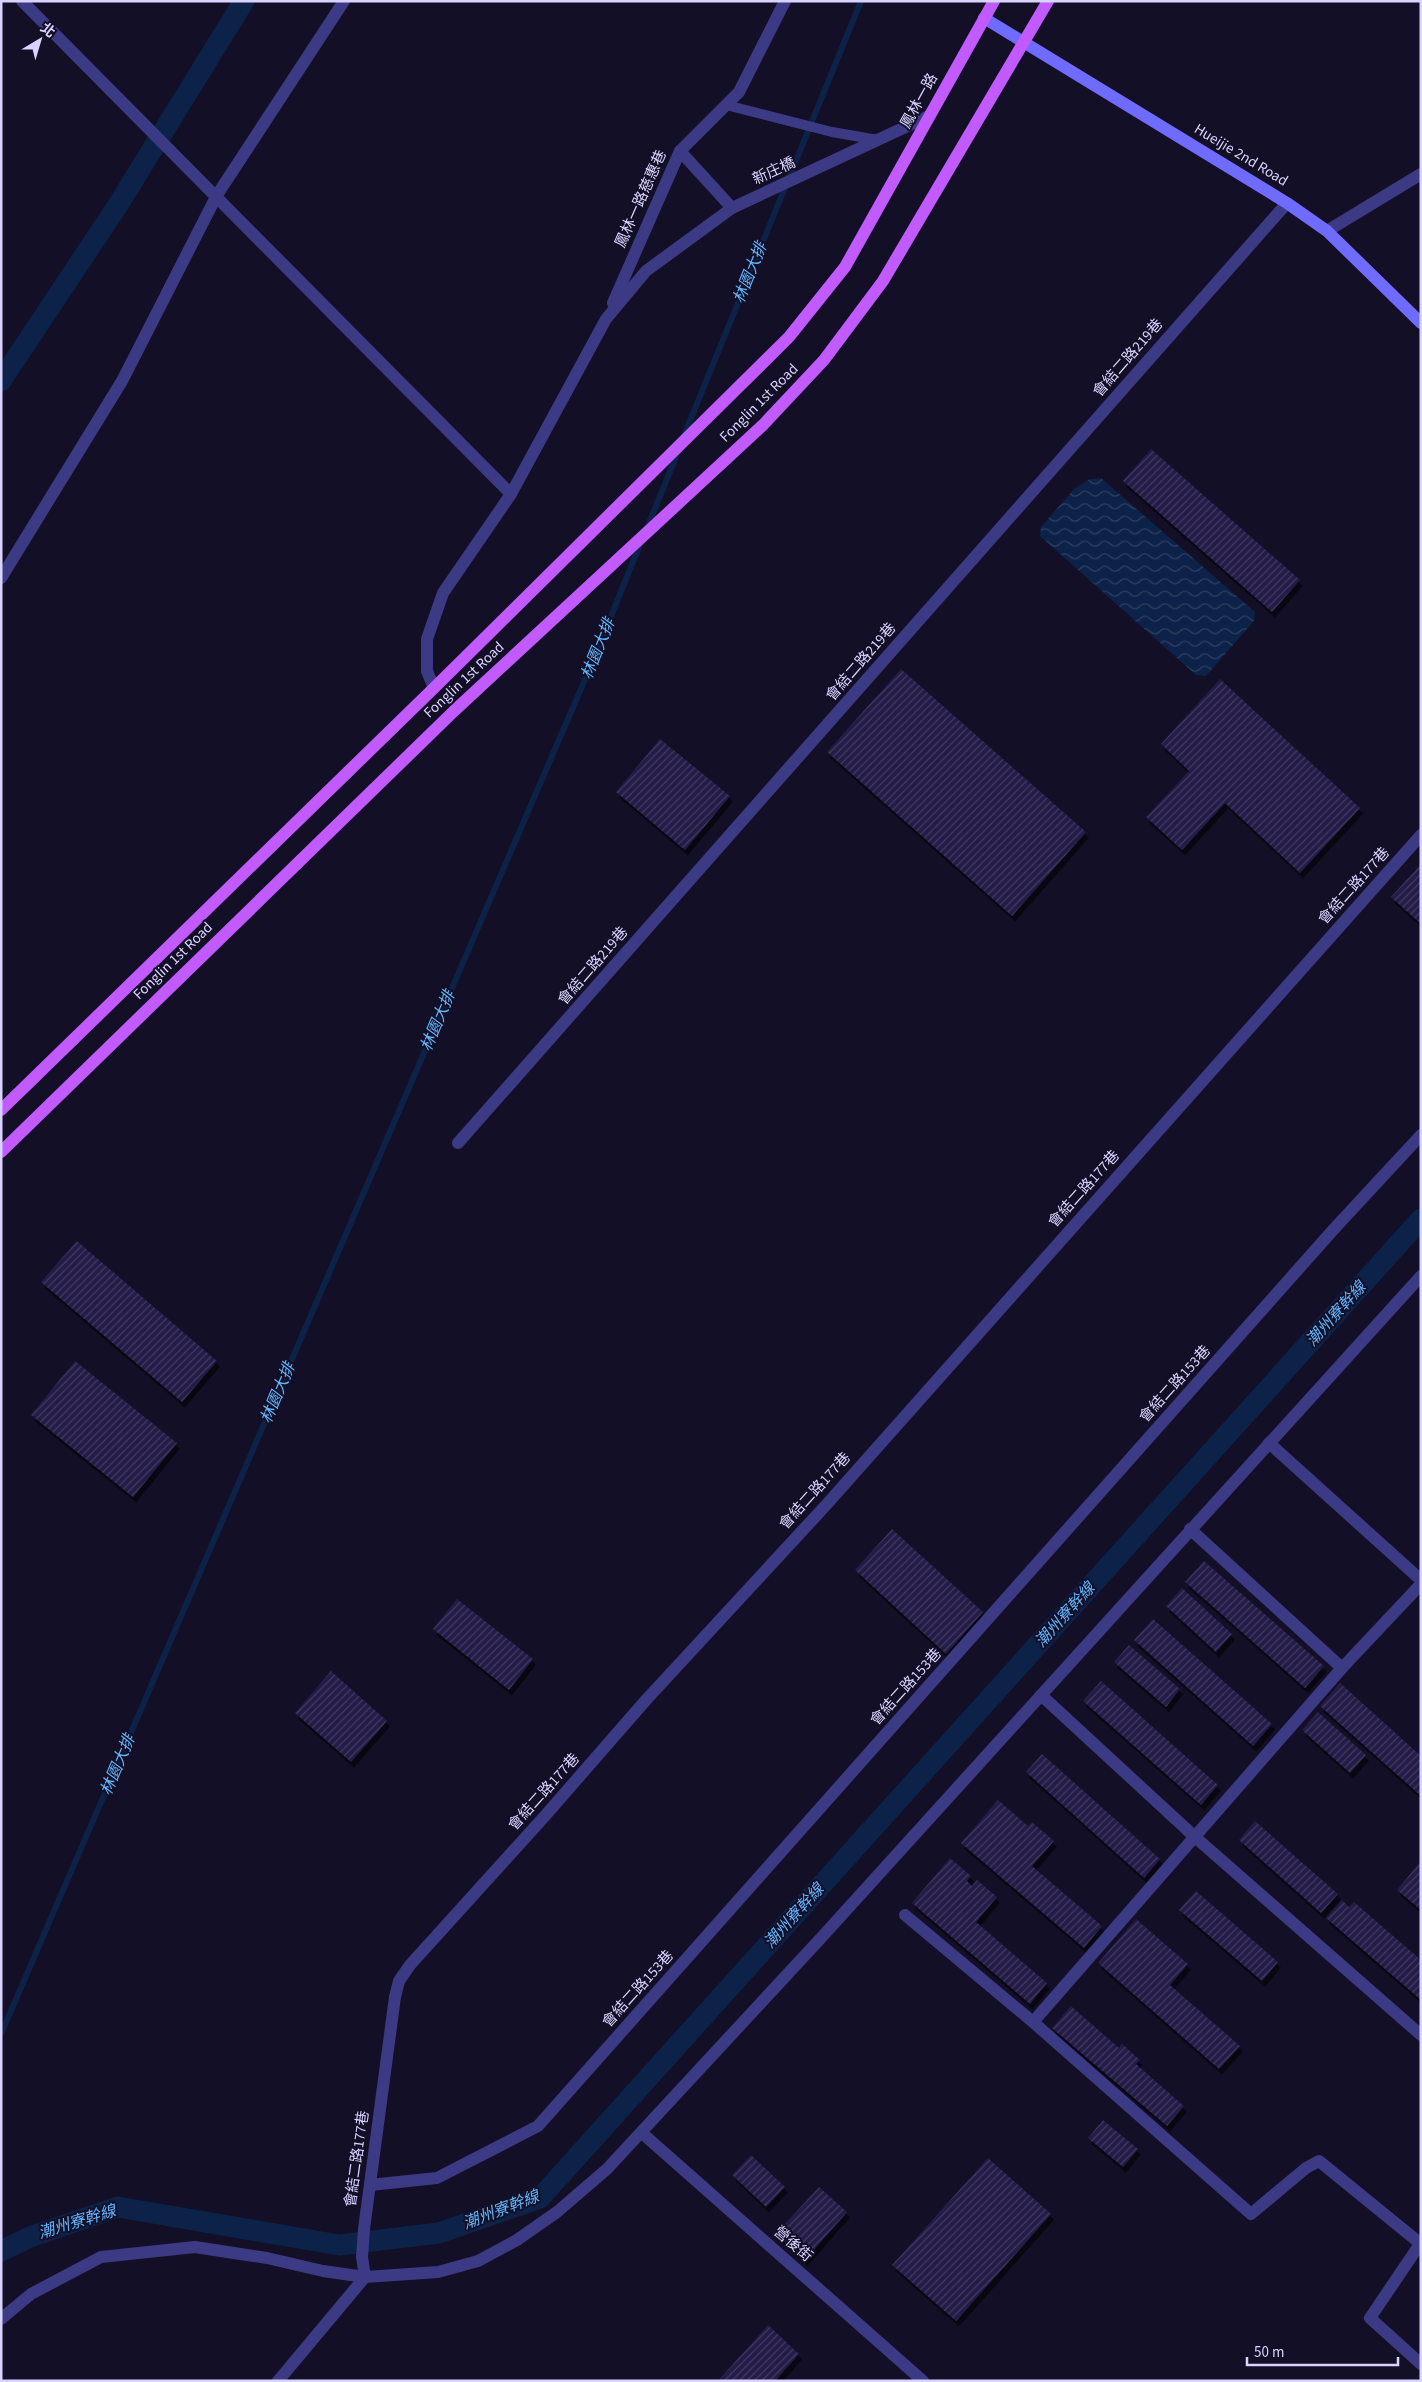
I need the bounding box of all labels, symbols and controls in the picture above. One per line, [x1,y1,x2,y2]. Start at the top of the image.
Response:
north arrow [15,15,65,65]
text: 北 [36,18,59,43]
street label: 鳳林一路 [895,70,943,132]
street label: Hueijie 2nd Road [1190,119,1292,191]
street label: 鳳林一路慈惠巷 [610,147,672,251]
street label: 新庄橋 [749,152,799,190]
water label: 林園大排 [728,237,773,307]
street label: 會結二路219巷 [1088,314,1168,402]
street label: Fonglin 1st Road [715,359,803,447]
water label: 林園大排 [576,613,621,683]
street label: 會結二路219巷 [821,618,901,706]
street label: Fonglin 1st Road [419,637,509,723]
street label: 會結二路177巷 [1314,843,1394,929]
street label: Fonglin 1st Road [128,917,218,1005]
street label: 會結二路219巷 [553,922,633,1010]
water label: 林園大排 [415,985,461,1055]
street label: 會結二路177巷 [1044,1146,1124,1232]
water label: 潮州寮幹線 [1301,1275,1372,1351]
street label: 會結二路153巷 [1135,1341,1215,1427]
water label: 林園大排 [255,1357,301,1427]
street label: 會結二路177巷 [775,1448,855,1534]
water label: 潮州寮幹線 [1030,1576,1101,1652]
street label: 會結二路153巷 [866,1644,946,1730]
water label: 林園大排 [95,1729,141,1799]
street label: 會結二路177巷 [504,1749,584,1835]
water label: 潮州寮幹線 [759,1877,830,1953]
street label: 會結二路153巷 [598,1946,678,2032]
street label: 會結二路177巷 [340,2109,374,2209]
water label: 潮州寮幹線 [460,2185,544,2235]
water label: 潮州寮幹線 [36,2199,120,2244]
street label: 營後街 [769,2221,817,2267]
scale bar [1247,2334,1398,2366]
text: 50 m [1254,2342,1284,2363]

